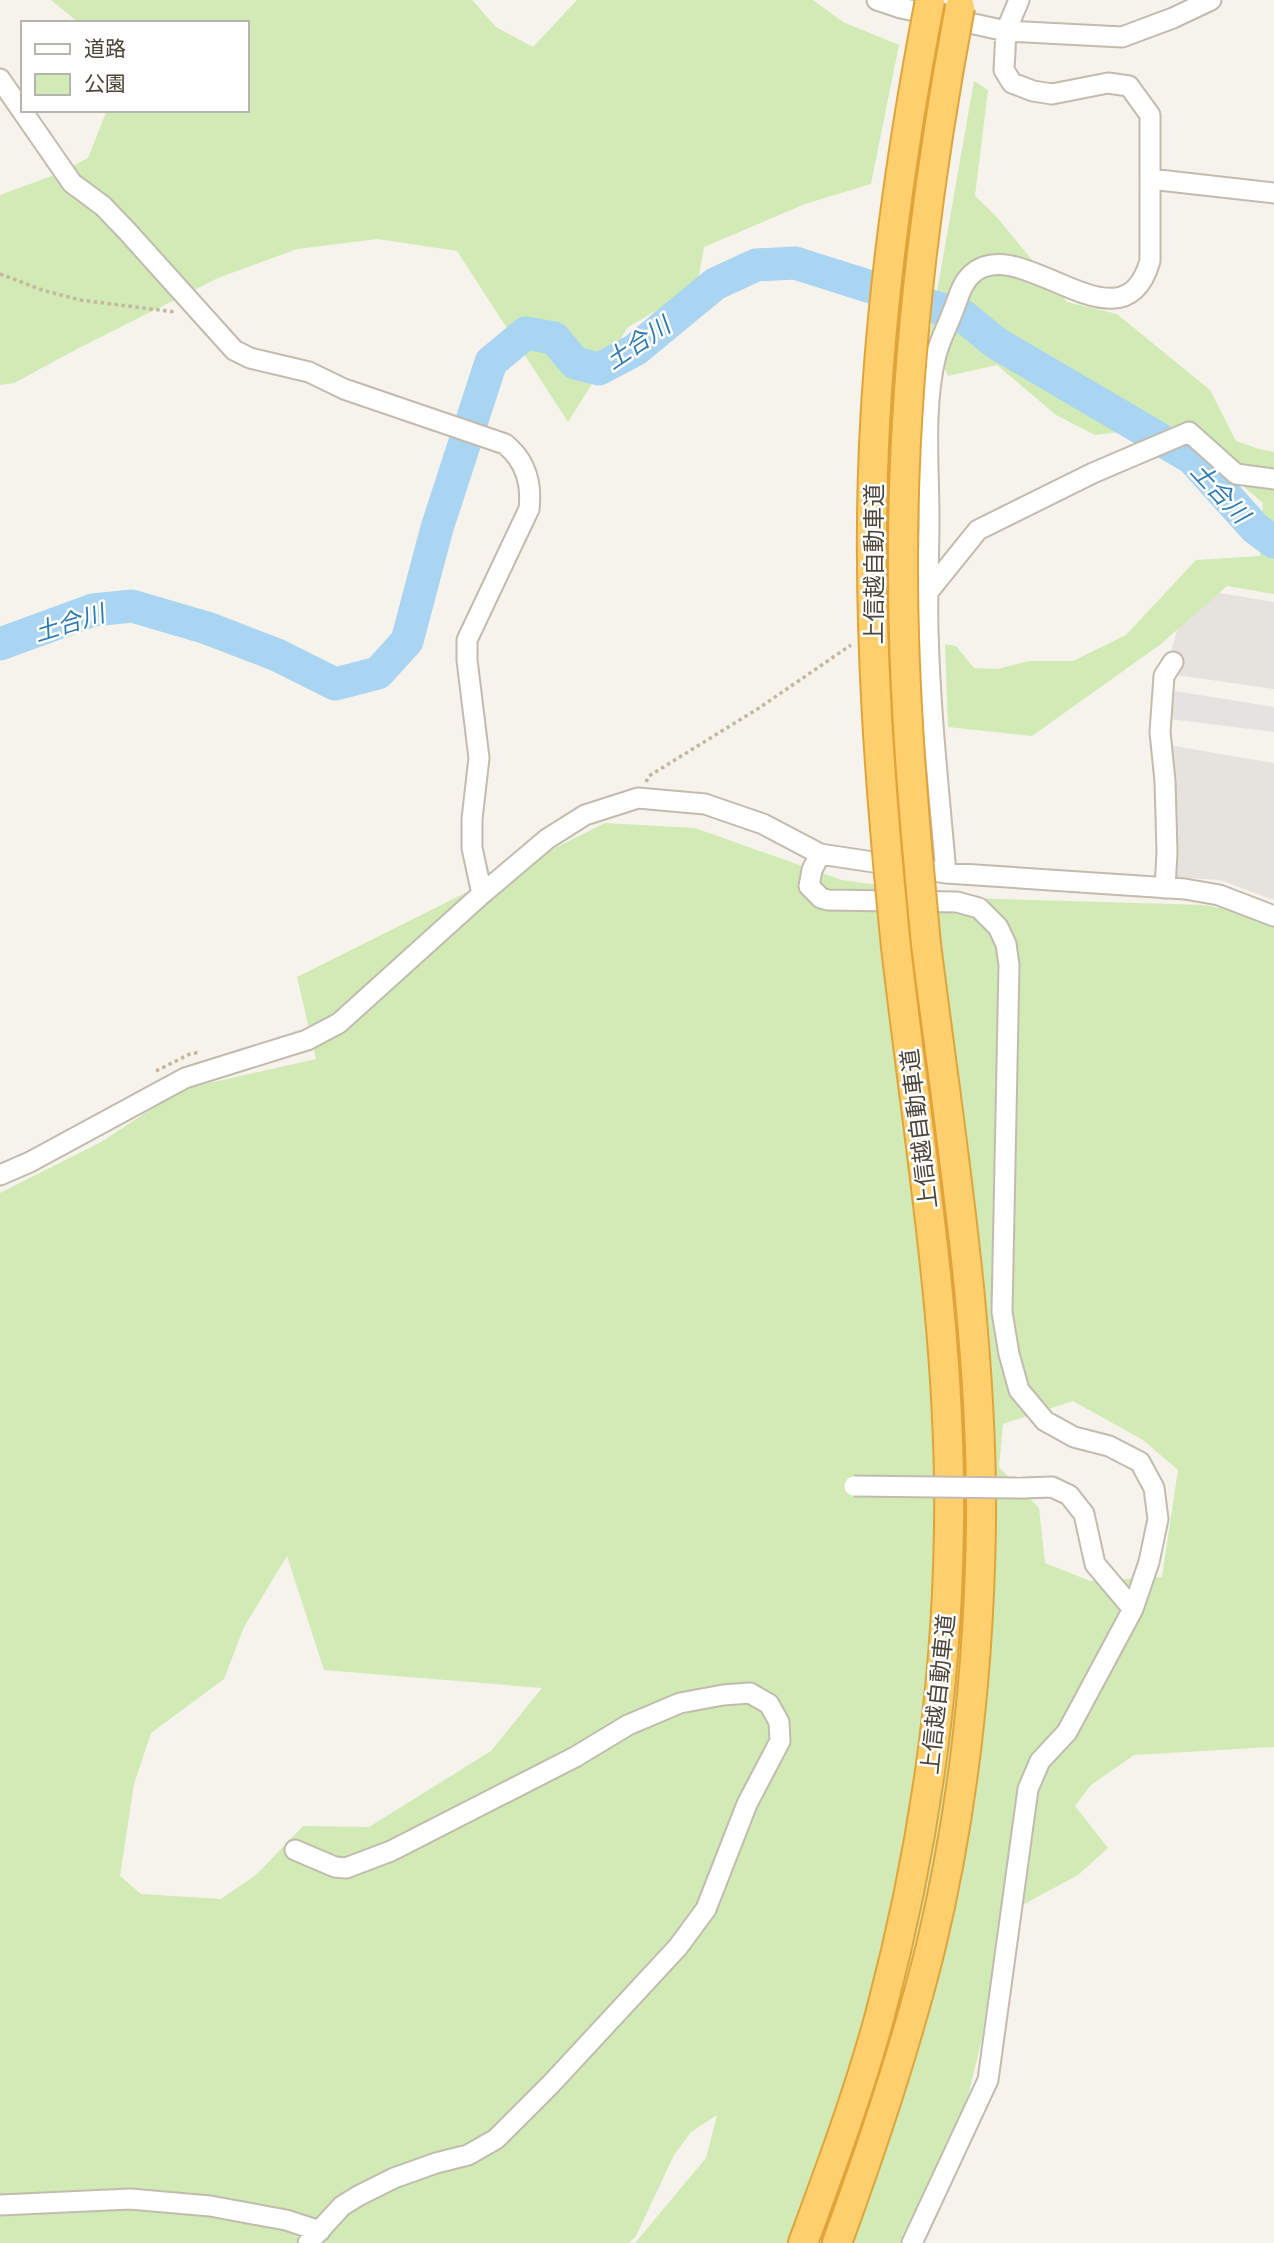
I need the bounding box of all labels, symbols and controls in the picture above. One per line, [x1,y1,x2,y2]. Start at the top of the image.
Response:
legend [21,21,248,112]
text: 道路 [84,35,126,60]
text: 公園 [84,70,126,95]
water label: 土合川 [599,308,677,374]
water label: 土合川 [1186,456,1258,530]
street label: 上信越自動車道 [859,484,887,645]
water label: 土合川 [30,597,111,646]
street label: 上信越自動車道 [894,1047,942,1211]
street label: 上信越自動車道 [915,1612,959,1776]

